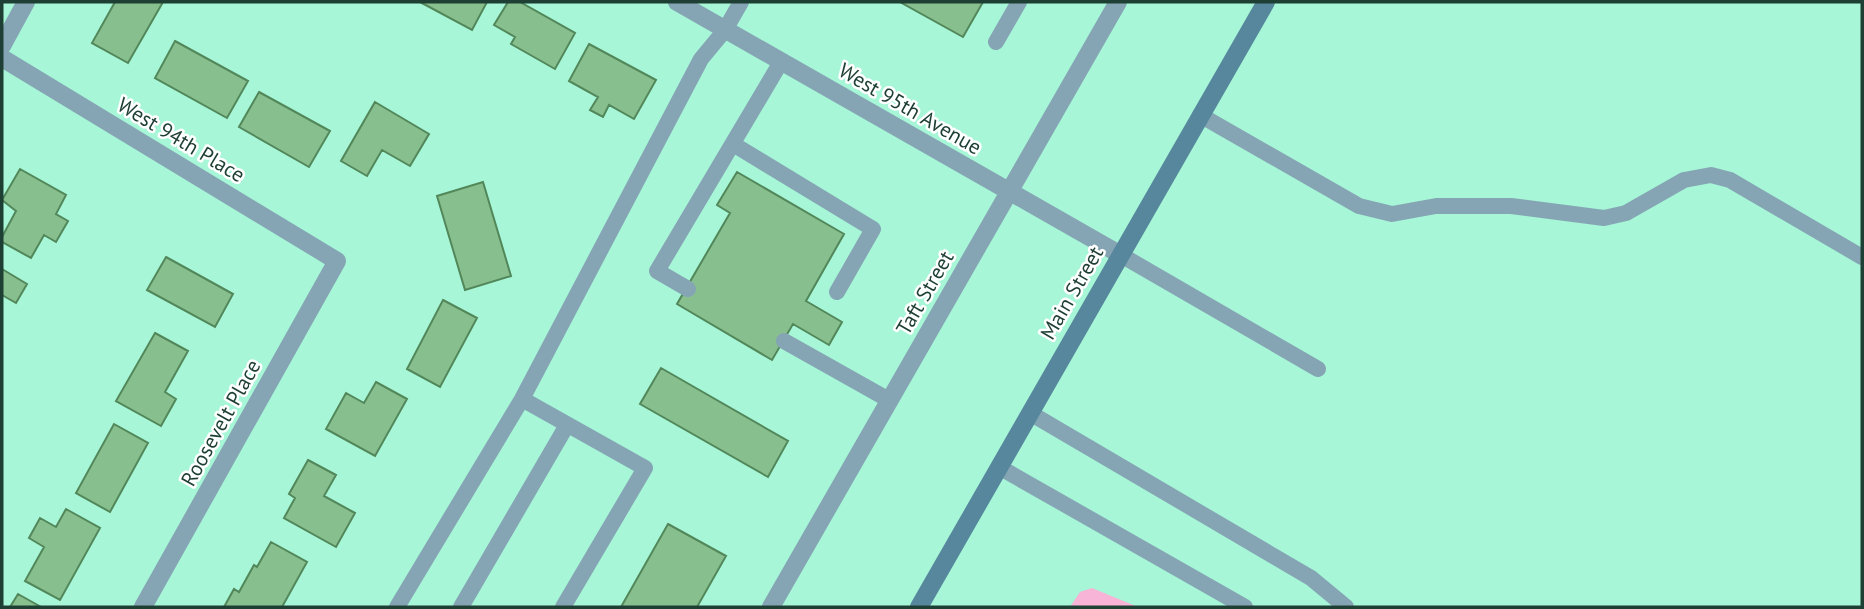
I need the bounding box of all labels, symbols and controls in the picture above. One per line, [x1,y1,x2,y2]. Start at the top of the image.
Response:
street label: West 95th Avenue [834,57,987,160]
street label: West 94th Place [113,91,250,188]
street label: Main Street [1034,241,1109,344]
street label: Taft Street [890,246,959,340]
street label: Roosevelt Place [175,355,266,491]

